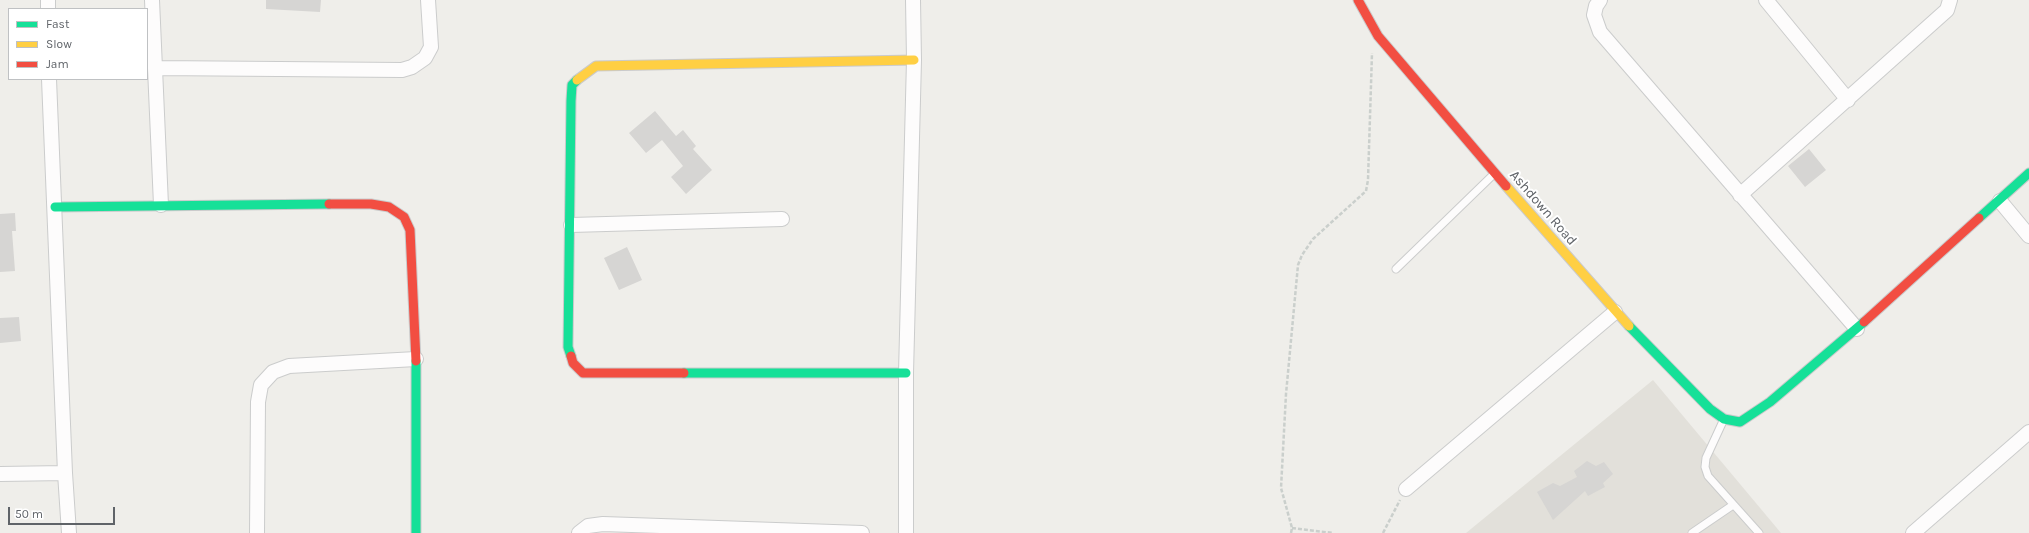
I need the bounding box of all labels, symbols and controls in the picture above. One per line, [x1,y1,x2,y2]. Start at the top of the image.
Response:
legend [8,8,148,80]
text: Fast [46,17,69,31]
text: Slow [46,37,72,51]
text: Jam [46,57,69,71]
street label: Ashdown Road [1506,167,1580,249]
scale bar [10,499,117,525]
text: 50 m [15,507,43,521]

